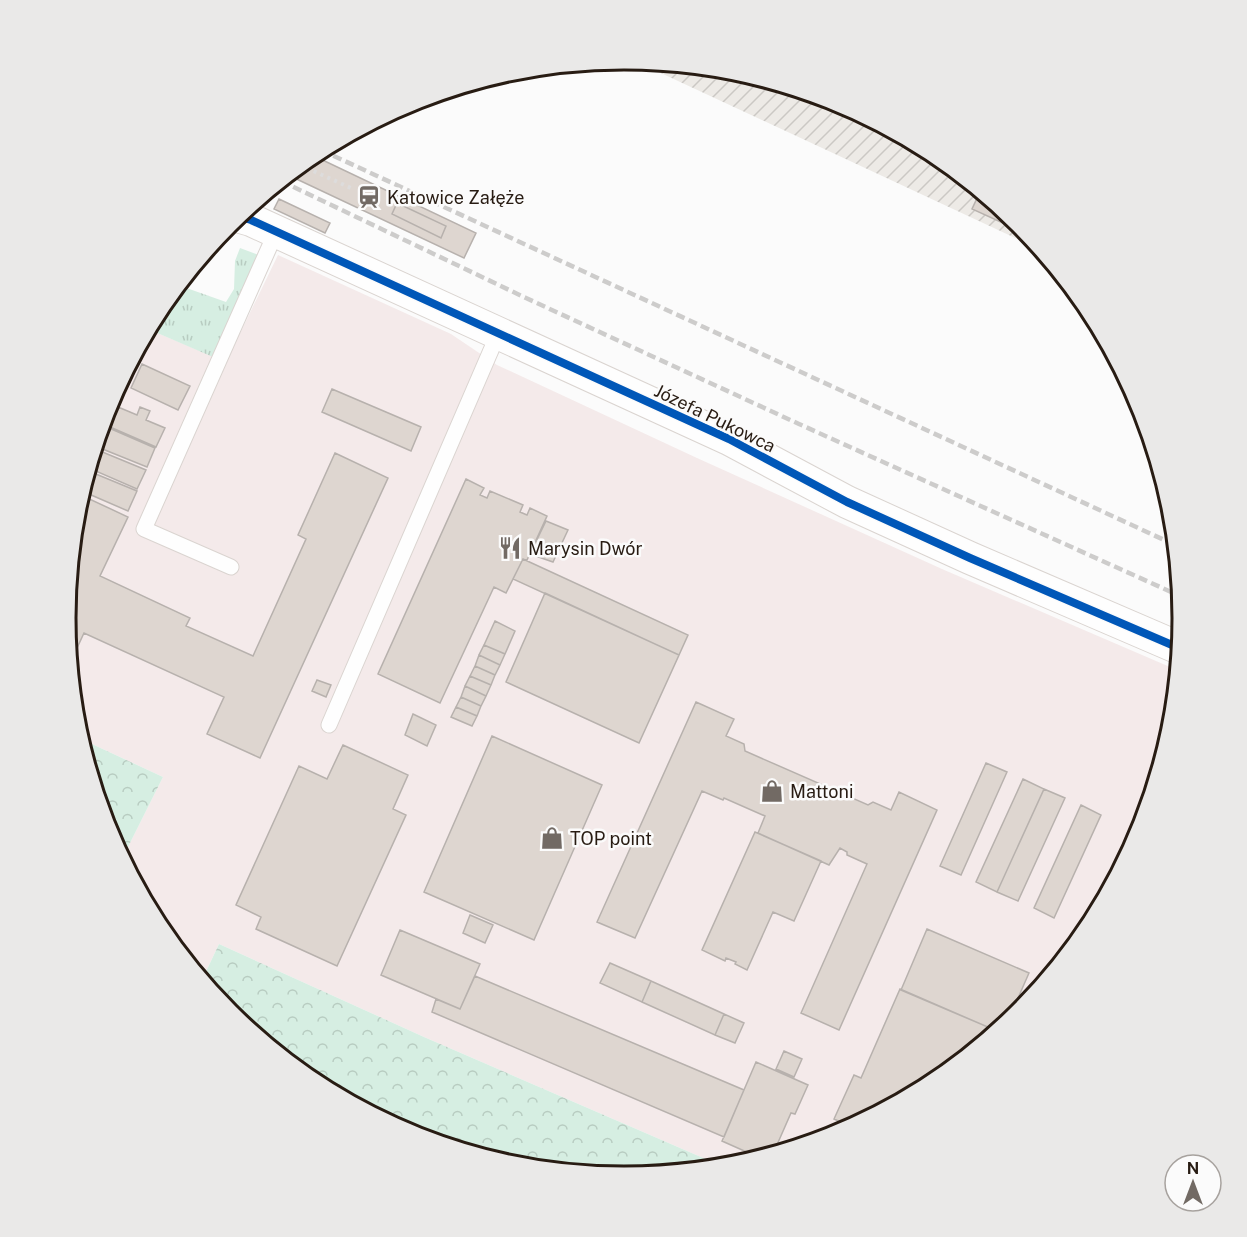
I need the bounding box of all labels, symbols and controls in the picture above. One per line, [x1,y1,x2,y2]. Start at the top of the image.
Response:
station icon: Katowice Załęże [356,184,382,210]
place label: Katowice Załęże [387,187,524,208]
street label: Józefa Pukowca [651,380,779,456]
restaurant icon: Marysin Dwór [497,535,523,561]
place label: Marysin Dwór [528,538,643,559]
shop icon: Mattoni [759,778,785,804]
place label: Mattoni [790,781,853,802]
shop icon: TOP point [539,825,565,851]
place label: TOP point [570,828,652,849]
north arrow [1163,1153,1223,1213]
text: N [1187,1159,1199,1178]

